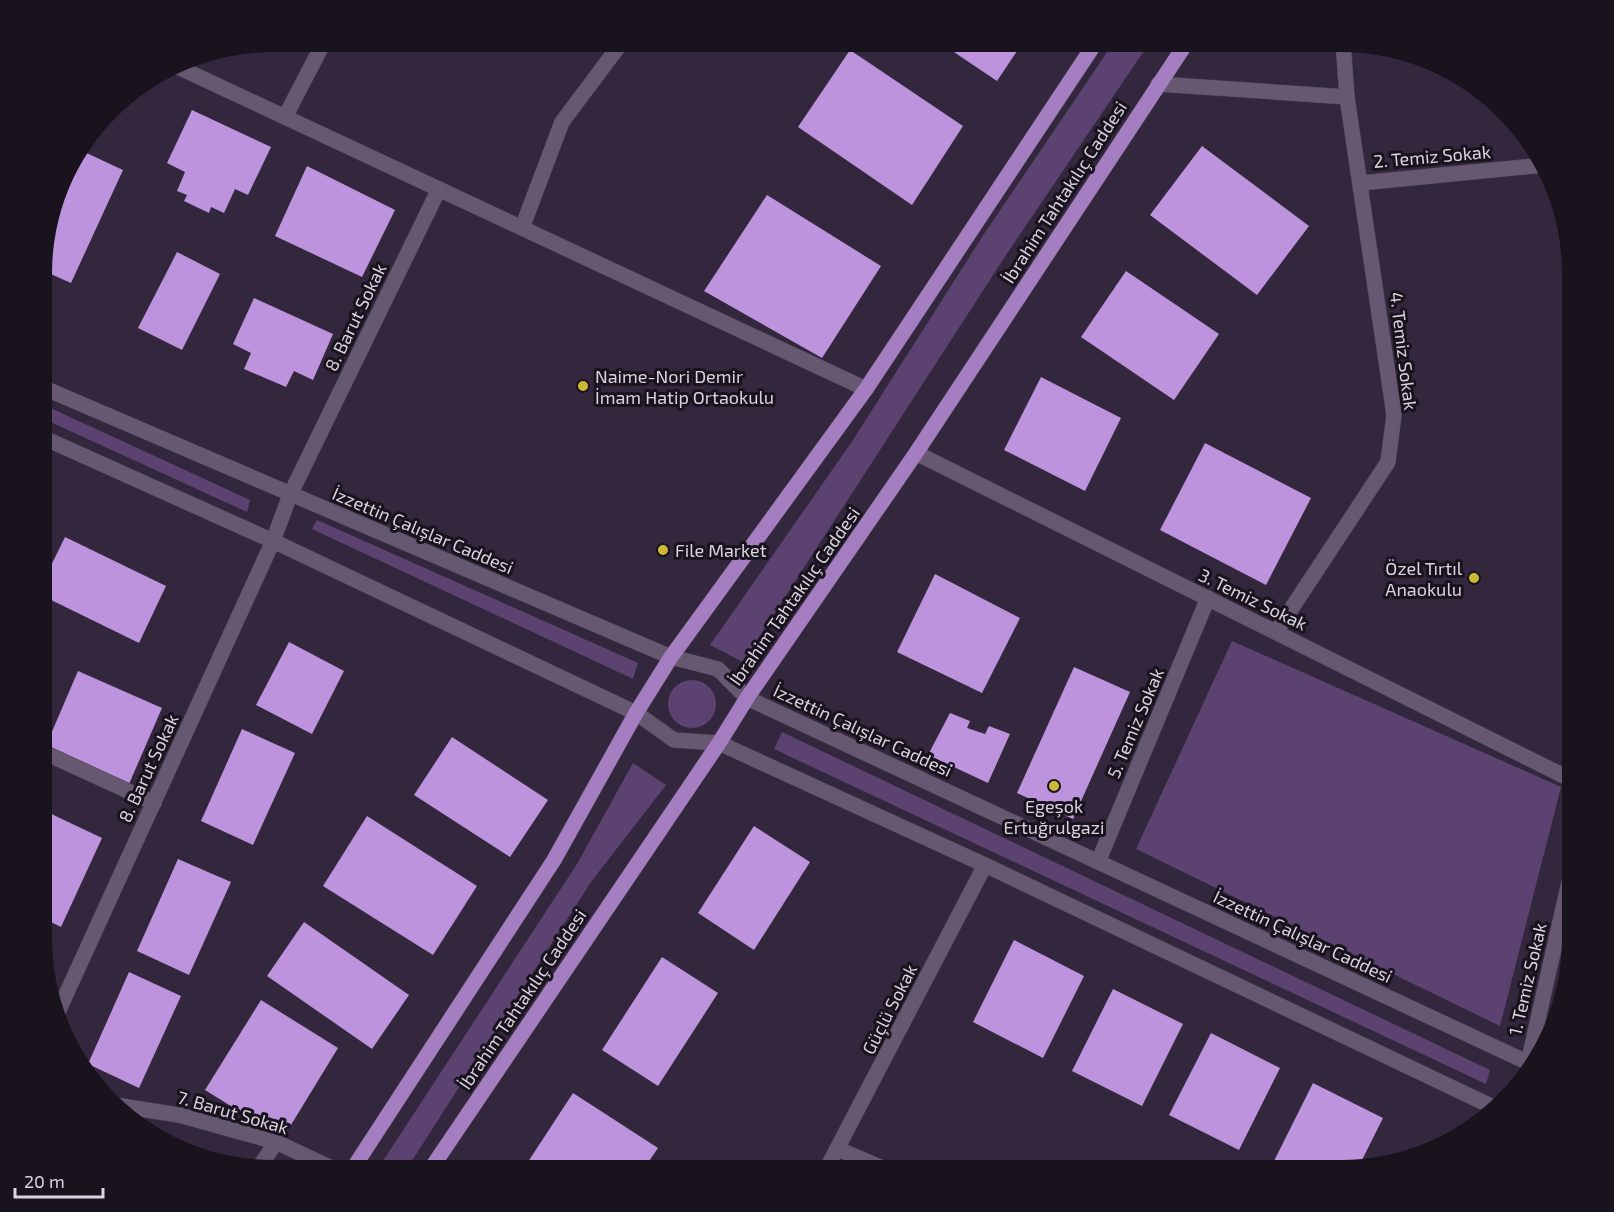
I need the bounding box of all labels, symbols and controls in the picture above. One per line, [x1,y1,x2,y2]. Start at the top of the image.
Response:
street label: İbrahim Tahtakılıç Caddesi [997,97,1132,288]
street label: 2. Temiz Sokak [1372,140,1492,172]
street label: 8. Barut Sokak [319,260,391,374]
street label: 4. Temiz Sokak [1386,291,1422,411]
place label: Naime-Nori Demir İmam Hatip Ortaokulu [595,365,774,408]
marker: Naime-Nori Demir İmam Hatip Ortaokulu [576,379,590,393]
street label: İzzettin Çalışlar Caddesi [329,482,517,579]
street label: İbrahim Tahtakılıç Caddesi [724,503,865,690]
place label: File Market [675,539,767,561]
marker: File Market [656,543,670,557]
place label: Özel Tırtıl Anaokulu [1385,557,1463,600]
street label: 3. Temiz Sokak [1195,563,1311,635]
marker: Özel Tırtıl Anaokulu [1467,571,1481,585]
street label: 5. Temiz Sokak [1102,665,1168,781]
street label: İzzettin Çalışlar Caddesi [770,679,956,782]
street label: 8. Barut Sokak [113,710,183,826]
marker: Egeşok Ertuğrulgazi [1047,779,1061,793]
place label: Egeşok Ertuğrulgazi [1004,795,1104,838]
street label: İzzettin Çalışlar Caddesi [1210,885,1396,988]
street label: İbrahim Tahtakılıç Caddesi [453,905,591,1094]
street label: 1. Temiz Sokak [1503,921,1551,1037]
street label: Güçlü Sokak [857,960,922,1058]
street label: 7. Barut Sokak [175,1086,291,1138]
scale bar [15,1161,104,1199]
text: 20 m [24,1170,65,1192]

